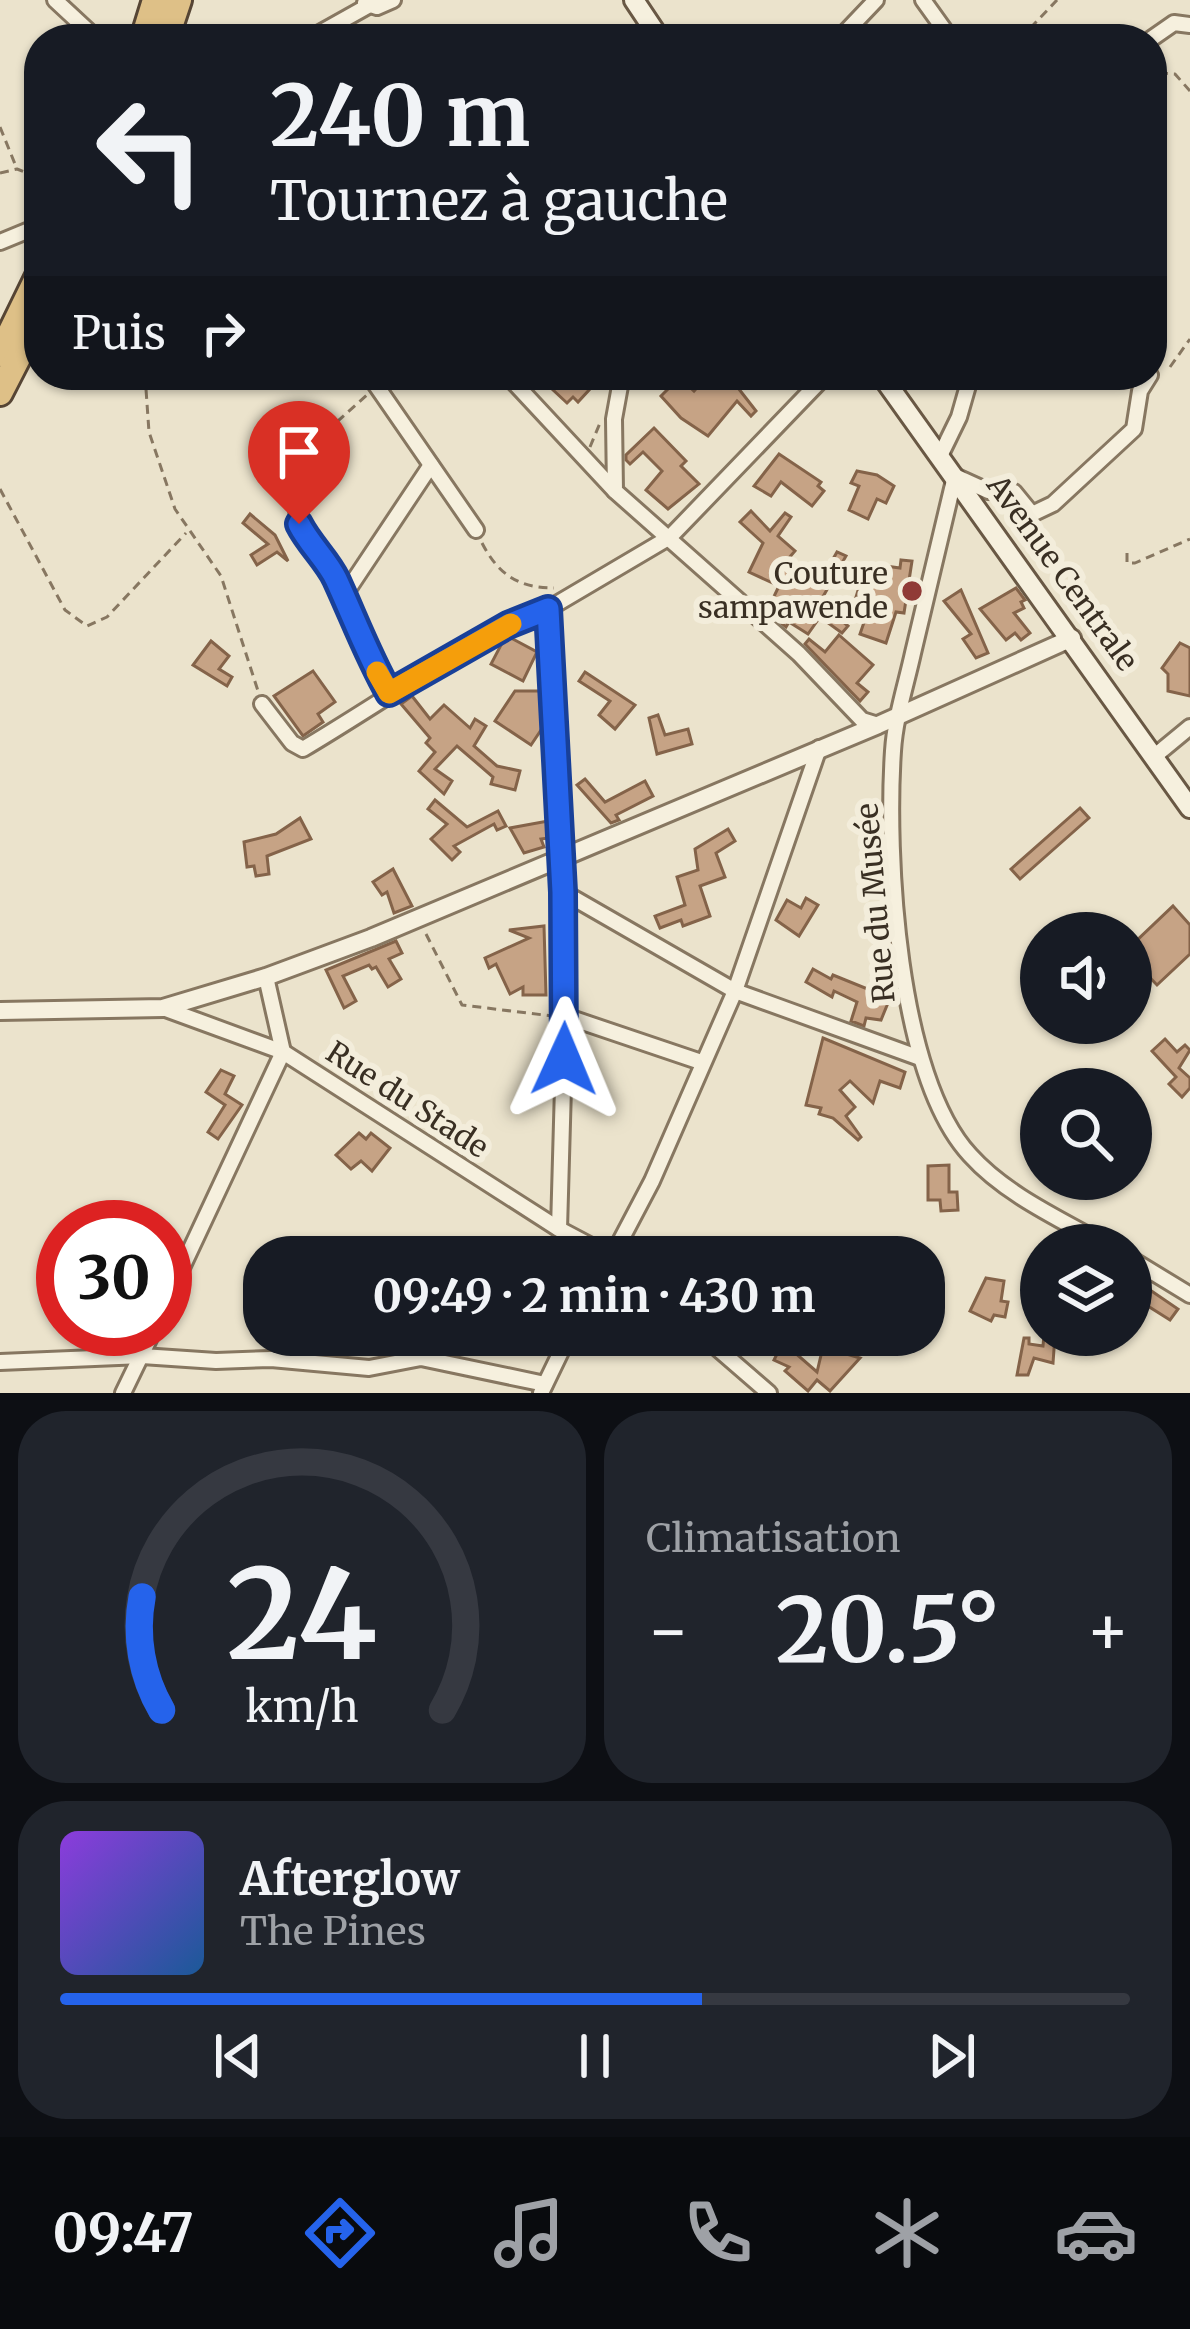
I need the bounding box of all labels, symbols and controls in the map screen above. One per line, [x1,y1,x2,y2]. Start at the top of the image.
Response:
text: 240 m [270,63,530,169]
icon: left [72,72,228,228]
text: Tournez à gauche [270,167,728,235]
icon: right [190,300,256,366]
text: Puis [72,305,166,361]
pin [248,401,350,524]
icon: arrive [266,419,332,485]
street label: Avenue Centrale [978,466,1147,678]
place label: Couture sampawende [698,554,888,626]
marker: Couture sampawende [899,578,925,604]
street label: Rue du Musée [847,802,903,1005]
map controls [1020,912,1152,1356]
button: sound [1020,912,1152,1044]
position arrow [501,996,627,1122]
street label: Rue du Stade [319,1033,496,1166]
button: search [1020,1068,1152,1200]
speed limit sign: 30 [36,1200,192,1356]
button: layers [1020,1224,1152,1356]
text: 09:49 · 2 min · 430 m [373,1268,815,1324]
text: Climatisation [646,1514,901,1563]
text: 24 [227,1536,377,1693]
text: 20.5° [776,1573,1000,1687]
text: − [646,1589,690,1672]
text: + [1086,1589,1130,1672]
text: km/h [245,1680,359,1734]
text: Afterglow [240,1851,460,1907]
text: The Pines [240,1907,426,1956]
icon: previous [205,2023,271,2089]
icon: pause [562,2023,628,2089]
icon: next [919,2023,985,2089]
icon: directions [298,2191,382,2275]
icon: music [487,2191,571,2275]
icon: phone [676,2191,760,2275]
icon: climate [865,2191,949,2275]
icon: car [1054,2191,1138,2275]
text: 09:47 [52,2199,194,2267]

